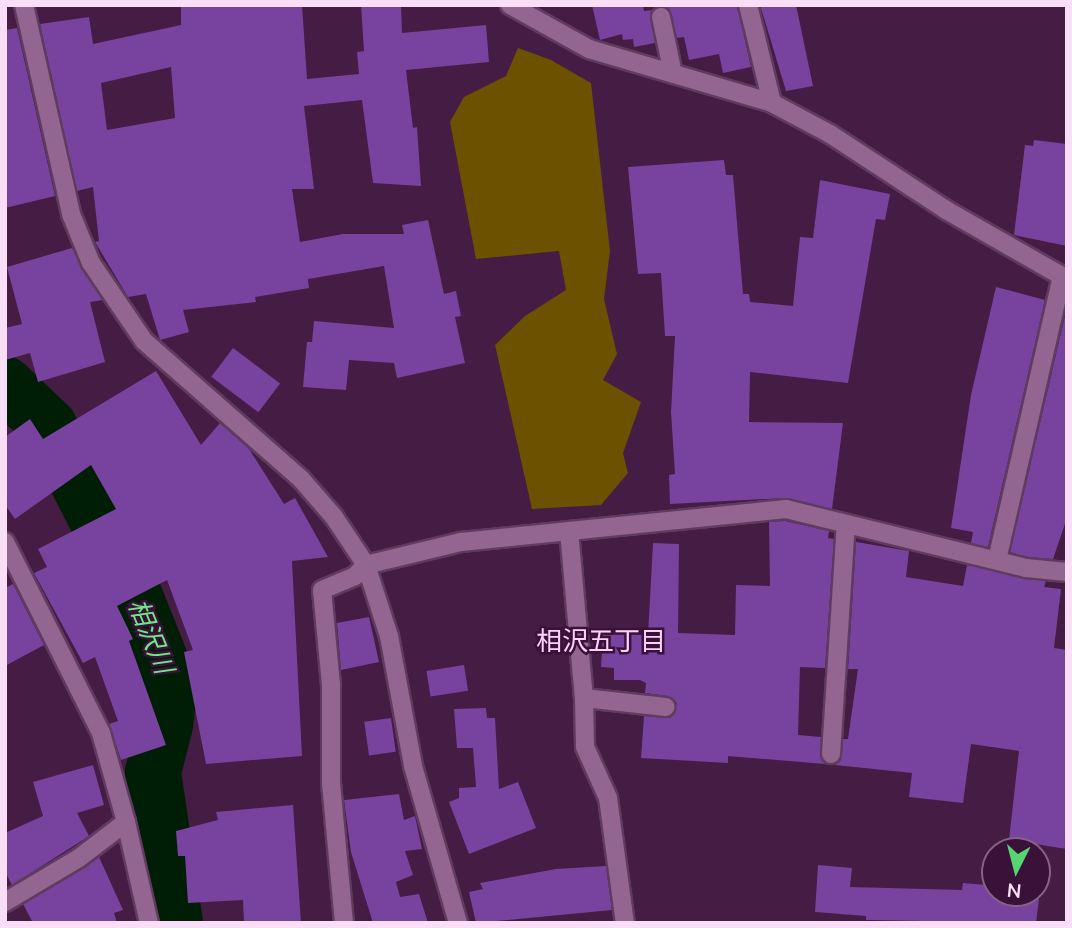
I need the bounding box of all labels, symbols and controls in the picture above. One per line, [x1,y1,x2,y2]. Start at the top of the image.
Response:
water label: 相沢川 [122,594,180,678]
district label: 相沢五丁目 [536,625,666,657]
north arrow [981,837,1051,907]
text: N [1006,878,1022,904]

